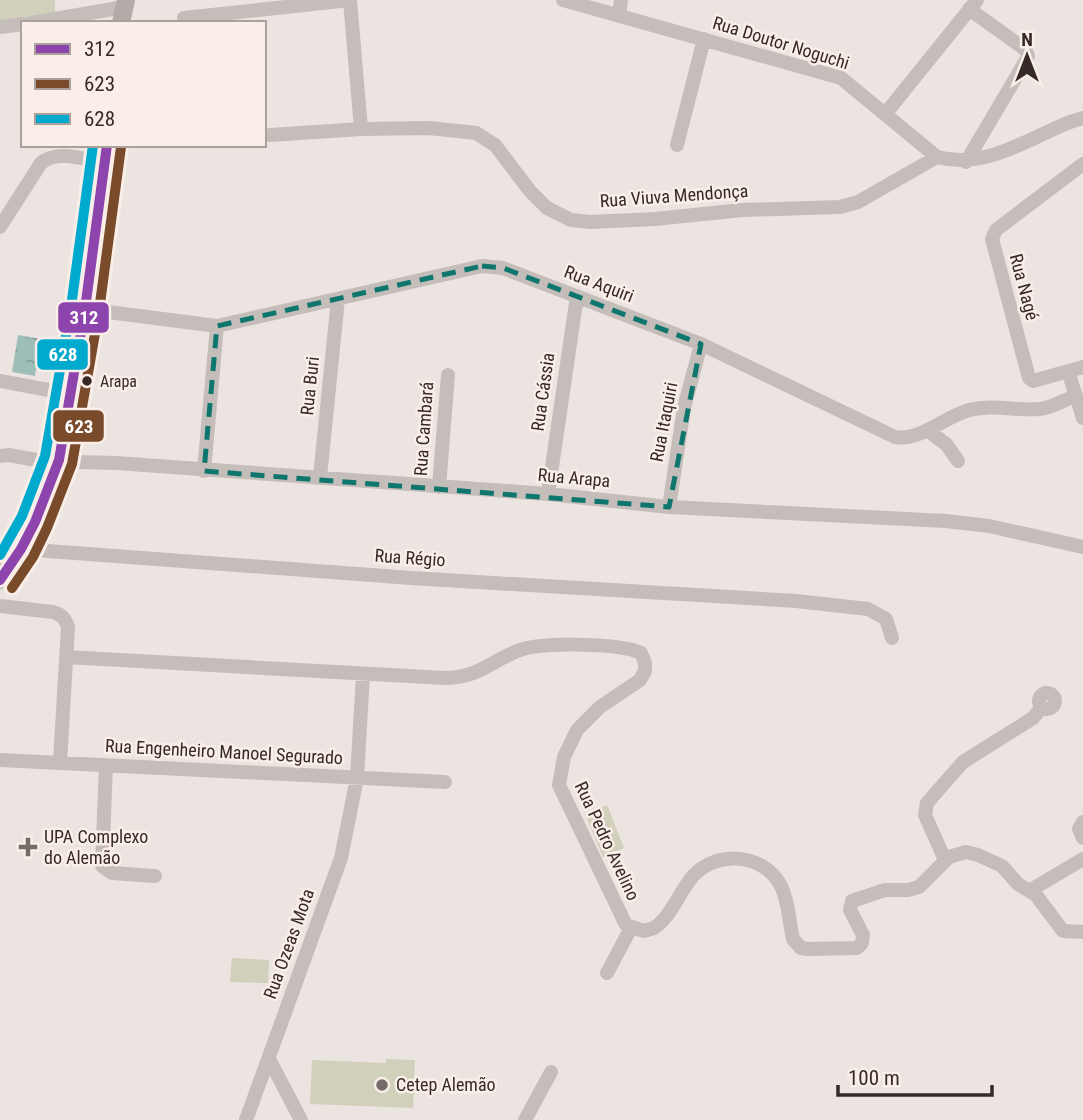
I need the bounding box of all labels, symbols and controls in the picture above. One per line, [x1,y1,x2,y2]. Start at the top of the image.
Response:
street label: Rua Doutor Noguchi [710,12,852,73]
legend [21,21,266,147]
north arrow [992,21,1062,91]
text: N [1021,28,1033,51]
text: 312 [84,37,115,61]
text: 623 [84,72,115,96]
text: 628 [84,107,115,131]
street label: Rua Viuva Mendonça [599,180,749,211]
street label: Rua Nagé [1006,251,1043,322]
street label: Rua Aquiri [561,261,637,306]
line badge: 312 [57,301,110,334]
text: 312 [70,306,98,329]
line badge: 628 [36,338,89,371]
text: 628 [49,343,77,366]
street label: Rua Cássia [527,351,558,433]
street label: Rua Buri [296,355,323,416]
place label: Arapa [100,372,137,391]
marker: Arapa [80,374,94,388]
street label: Rua Itaquiri [645,380,682,464]
street label: Rua Cambará [410,381,437,477]
line badge: 623 [52,409,105,443]
text: 623 [65,415,93,438]
street label: Rua Arapa [537,464,611,491]
street label: Rua Régio [374,545,446,570]
street label: Rua Engenheiro Manoel Segurado [105,735,344,768]
street label: Rua Pedro Avelino [571,778,644,904]
place label: UPA Complexo do Alemão [44,826,148,868]
marker: UPA Complexo do Alemão [18,837,38,857]
street label: Rua Ozeas Mota [259,886,318,1002]
scale bar [838,1054,992,1098]
text: 100 m [848,1066,900,1090]
place label: Cetep Alemão [396,1074,496,1095]
marker: Cetep Alemão [374,1077,390,1093]

